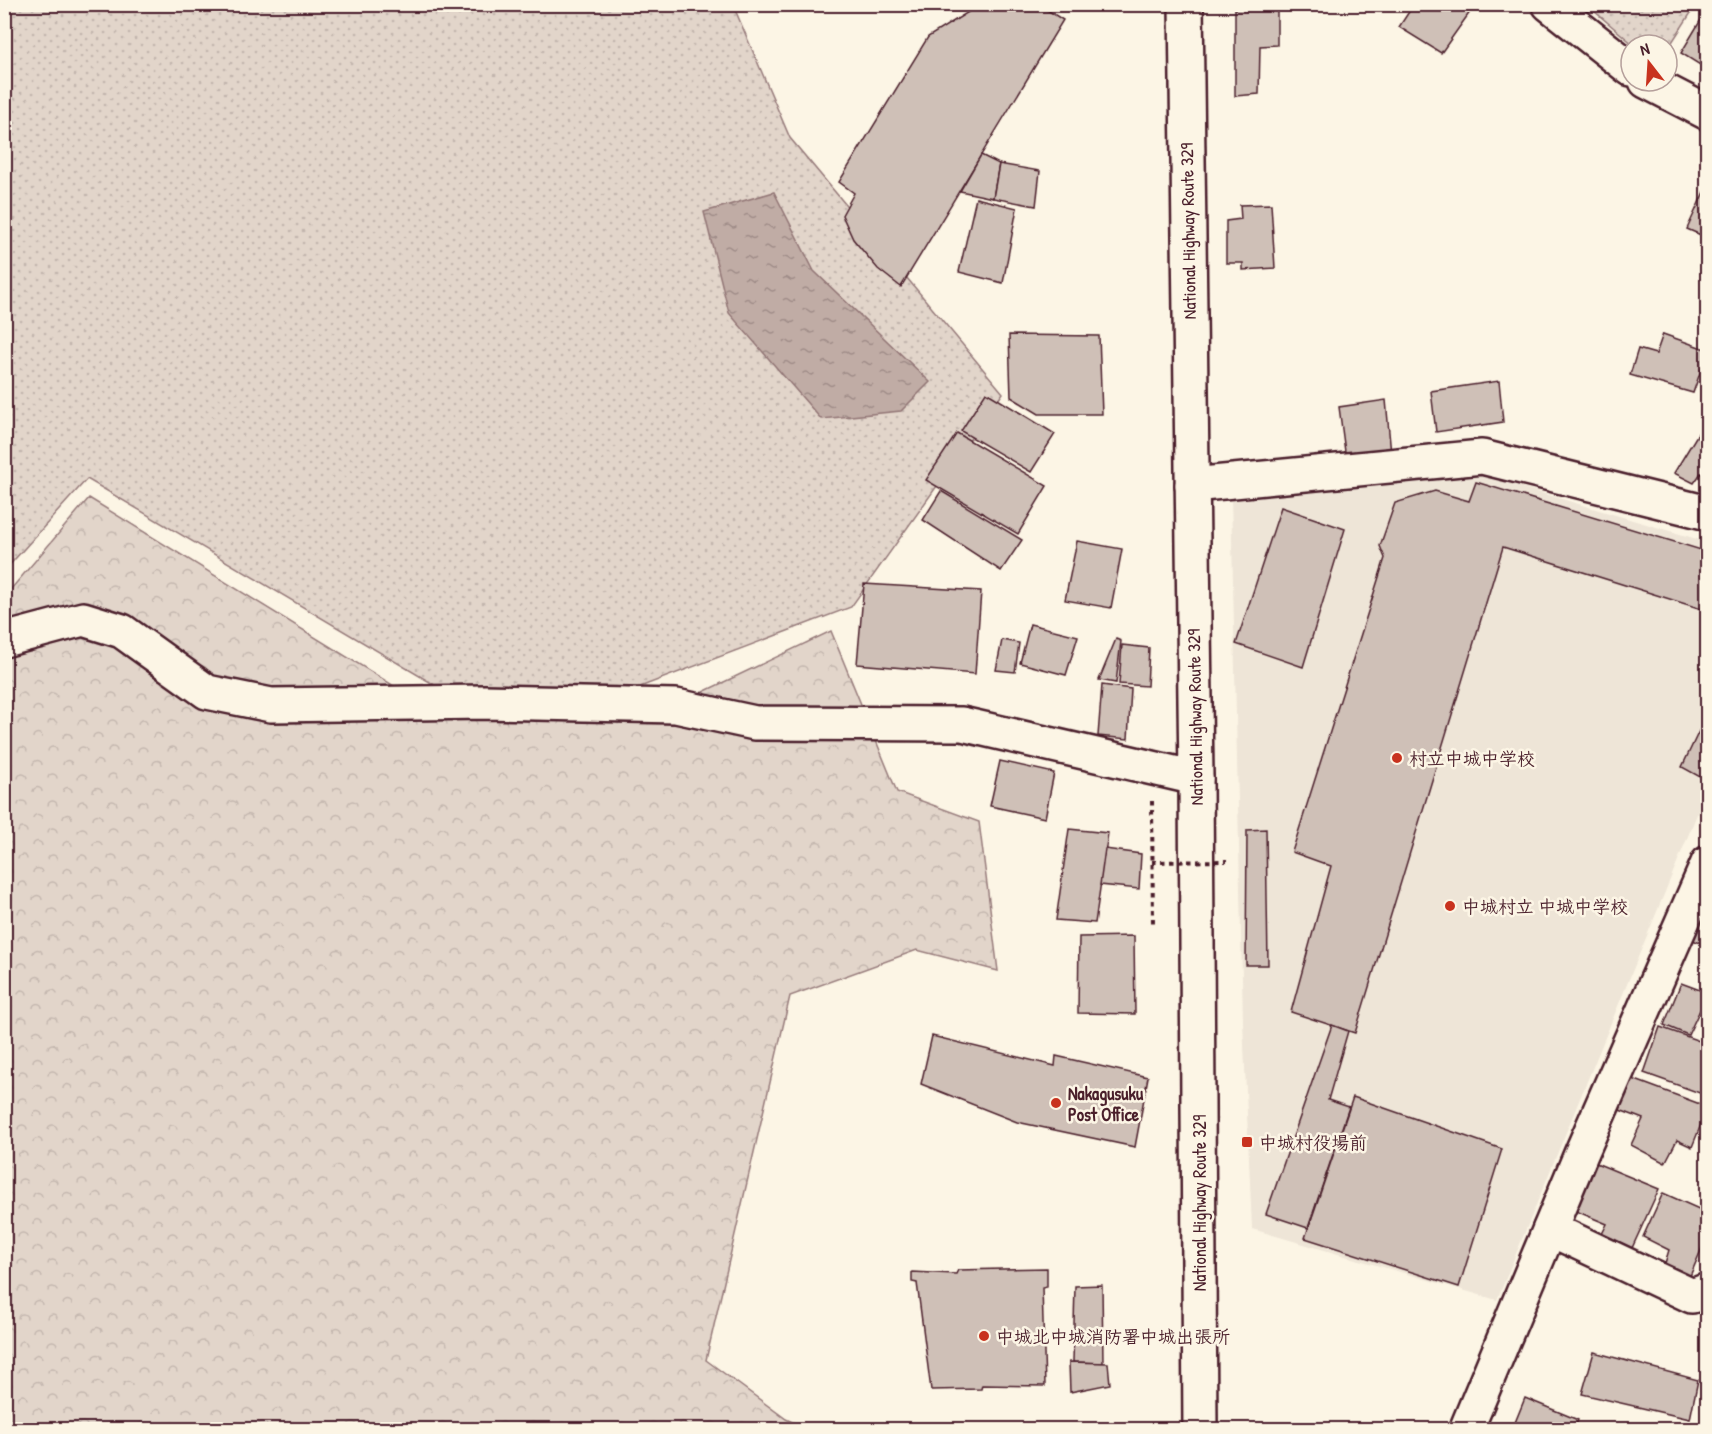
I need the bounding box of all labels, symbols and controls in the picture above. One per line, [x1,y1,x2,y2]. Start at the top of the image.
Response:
north arrow [1619,33,1679,93]
text: N [1637,37,1652,60]
street label: National Highway Route 329 [1174,142,1202,320]
street label: National Highway Route 329 [1181,628,1209,806]
place label: 村立中城中学校 [1409,746,1535,771]
marker: 村立中城中学校 [1390,751,1404,765]
place label: 中城村立 中城中学校 [1462,894,1628,919]
marker: 中城村立 中城中学校 [1443,899,1457,913]
place label: Nakagusuku Post Office [1068,1081,1144,1127]
marker: Nakagusuku Post Office [1049,1096,1063,1110]
street label: National Highway Route 329 [1187,1114,1212,1291]
place label: 中城村役場前 [1259,1130,1367,1155]
marker: 中城村役場前 [1240,1135,1254,1149]
place label: 中城北中城消防署中城出張所 [996,1324,1230,1349]
marker: 中城北中城消防署中城出張所 [977,1329,991,1343]

